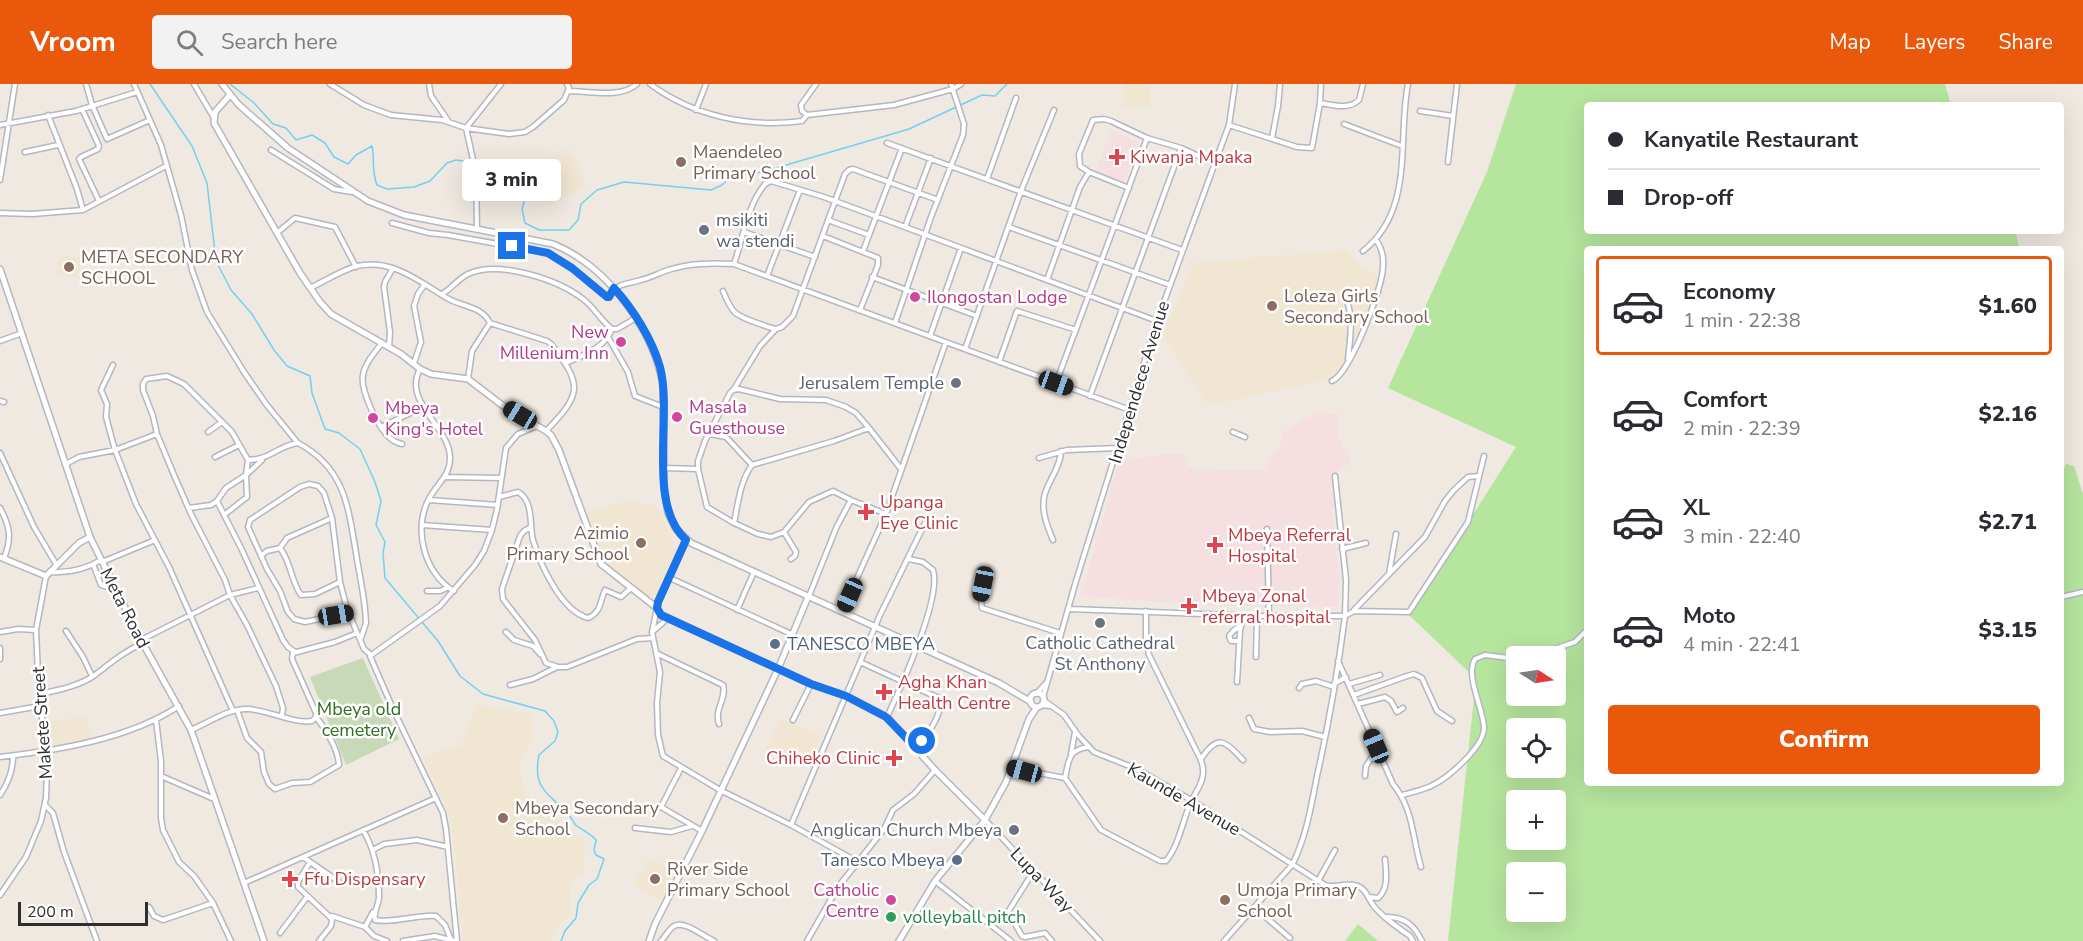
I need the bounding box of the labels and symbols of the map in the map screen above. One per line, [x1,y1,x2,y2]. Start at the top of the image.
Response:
place label: Maendeleo Primary School [693,140,816,185]
place label: Kiwanja Mpaka [1130,145,1252,169]
marker: Kiwanja Mpaka [1108,148,1126,166]
marker: Maendeleo Primary School [674,155,688,169]
callout: 3 min [462,159,562,201]
place label: msikiti wa stendi [716,208,794,253]
marker: msikiti wa stendi [697,223,711,237]
route end [498,232,525,259]
place label: META SECONDARY SCHOOL [81,245,243,290]
marker: META SECONDARY SCHOOL [62,260,76,274]
place label: Loleza Girls Secondary School [1284,284,1430,329]
place label: Ilongostan Lodge [927,285,1067,309]
marker: Ilongostan Lodge [908,290,922,304]
street label: Independece Avenue [1103,298,1175,466]
marker: Loleza Girls Secondary School [1265,299,1279,313]
place label: New Millenium Inn [500,320,609,365]
marker: New Millenium Inn [614,335,628,349]
car [1036,368,1076,398]
place label: Jerusalem Temple [798,371,944,395]
marker: Jerusalem Temple [949,376,963,390]
place label: Masala Guesthouse [689,395,785,440]
place label: Mbeya King's Hotel [385,396,484,441]
car [500,398,540,432]
marker: Masala Guesthouse [670,410,684,424]
marker: Mbeya King's Hotel [366,411,380,425]
place label: Upanga Eye Clinic [880,490,958,535]
marker: Upanga Eye Clinic [857,503,875,521]
place label: Azimio Primary School [506,521,630,566]
place label: Mbeya Referral Hospital [1228,523,1352,568]
marker: Azimio Primary School [634,536,648,550]
marker: Mbeya Referral Hospital [1206,536,1224,554]
street label: Meta Road [94,564,156,652]
car [971,565,995,603]
car [834,575,866,615]
place label: Mbeya Zonal referral hospital [1202,584,1331,629]
marker: Mbeya Zonal referral hospital [1180,597,1198,615]
car [317,603,355,627]
marker: Catholic Cathedral St Anthony [1093,616,1107,630]
place label: Catholic Cathedral St Anthony [1025,631,1175,676]
place label: TANESCO MBEYA [787,632,935,656]
marker: TANESCO MBEYA [768,637,782,651]
north arrow [1506,646,1566,706]
street label: Makete Street [26,665,58,780]
place label: Agha Khan Health Centre [898,670,1011,715]
marker: Agha Khan Health Centre [875,683,893,701]
park label: Mbeya old cemetery [317,697,401,742]
car [1361,726,1391,766]
route start [908,727,935,754]
place label: Chiheko Clinic [766,746,880,770]
marker: Chiheko Clinic [885,749,903,767]
street label: Kaunde Avenue [1123,757,1245,841]
car [1004,758,1044,784]
place label: Mbeya Secondary School [515,796,660,841]
marker: Mbeya Secondary School [496,811,510,825]
place label: Anglican Church Mbeya [810,818,1002,842]
marker: Anglican Church Mbeya [1007,823,1021,837]
street label: Lupa Way [1005,842,1080,918]
place label: Tanesco Mbeya [821,848,945,872]
marker: Tanesco Mbeya [950,853,964,867]
place label: River Side Primary School [667,857,790,902]
place label: Ffu Dispensary [304,867,426,891]
marker: Ffu Dispensary [281,870,299,888]
marker: River Side Primary School [648,872,662,886]
place label: Catholic Centre [813,878,879,923]
place label: Umoja Primary School [1237,878,1358,923]
marker: Catholic Centre [884,893,898,907]
marker: Umoja Primary School [1218,893,1232,907]
scale bar [18,899,148,926]
place label: volleyball pitch [903,905,1026,929]
marker: volleyball pitch [884,910,898,924]

